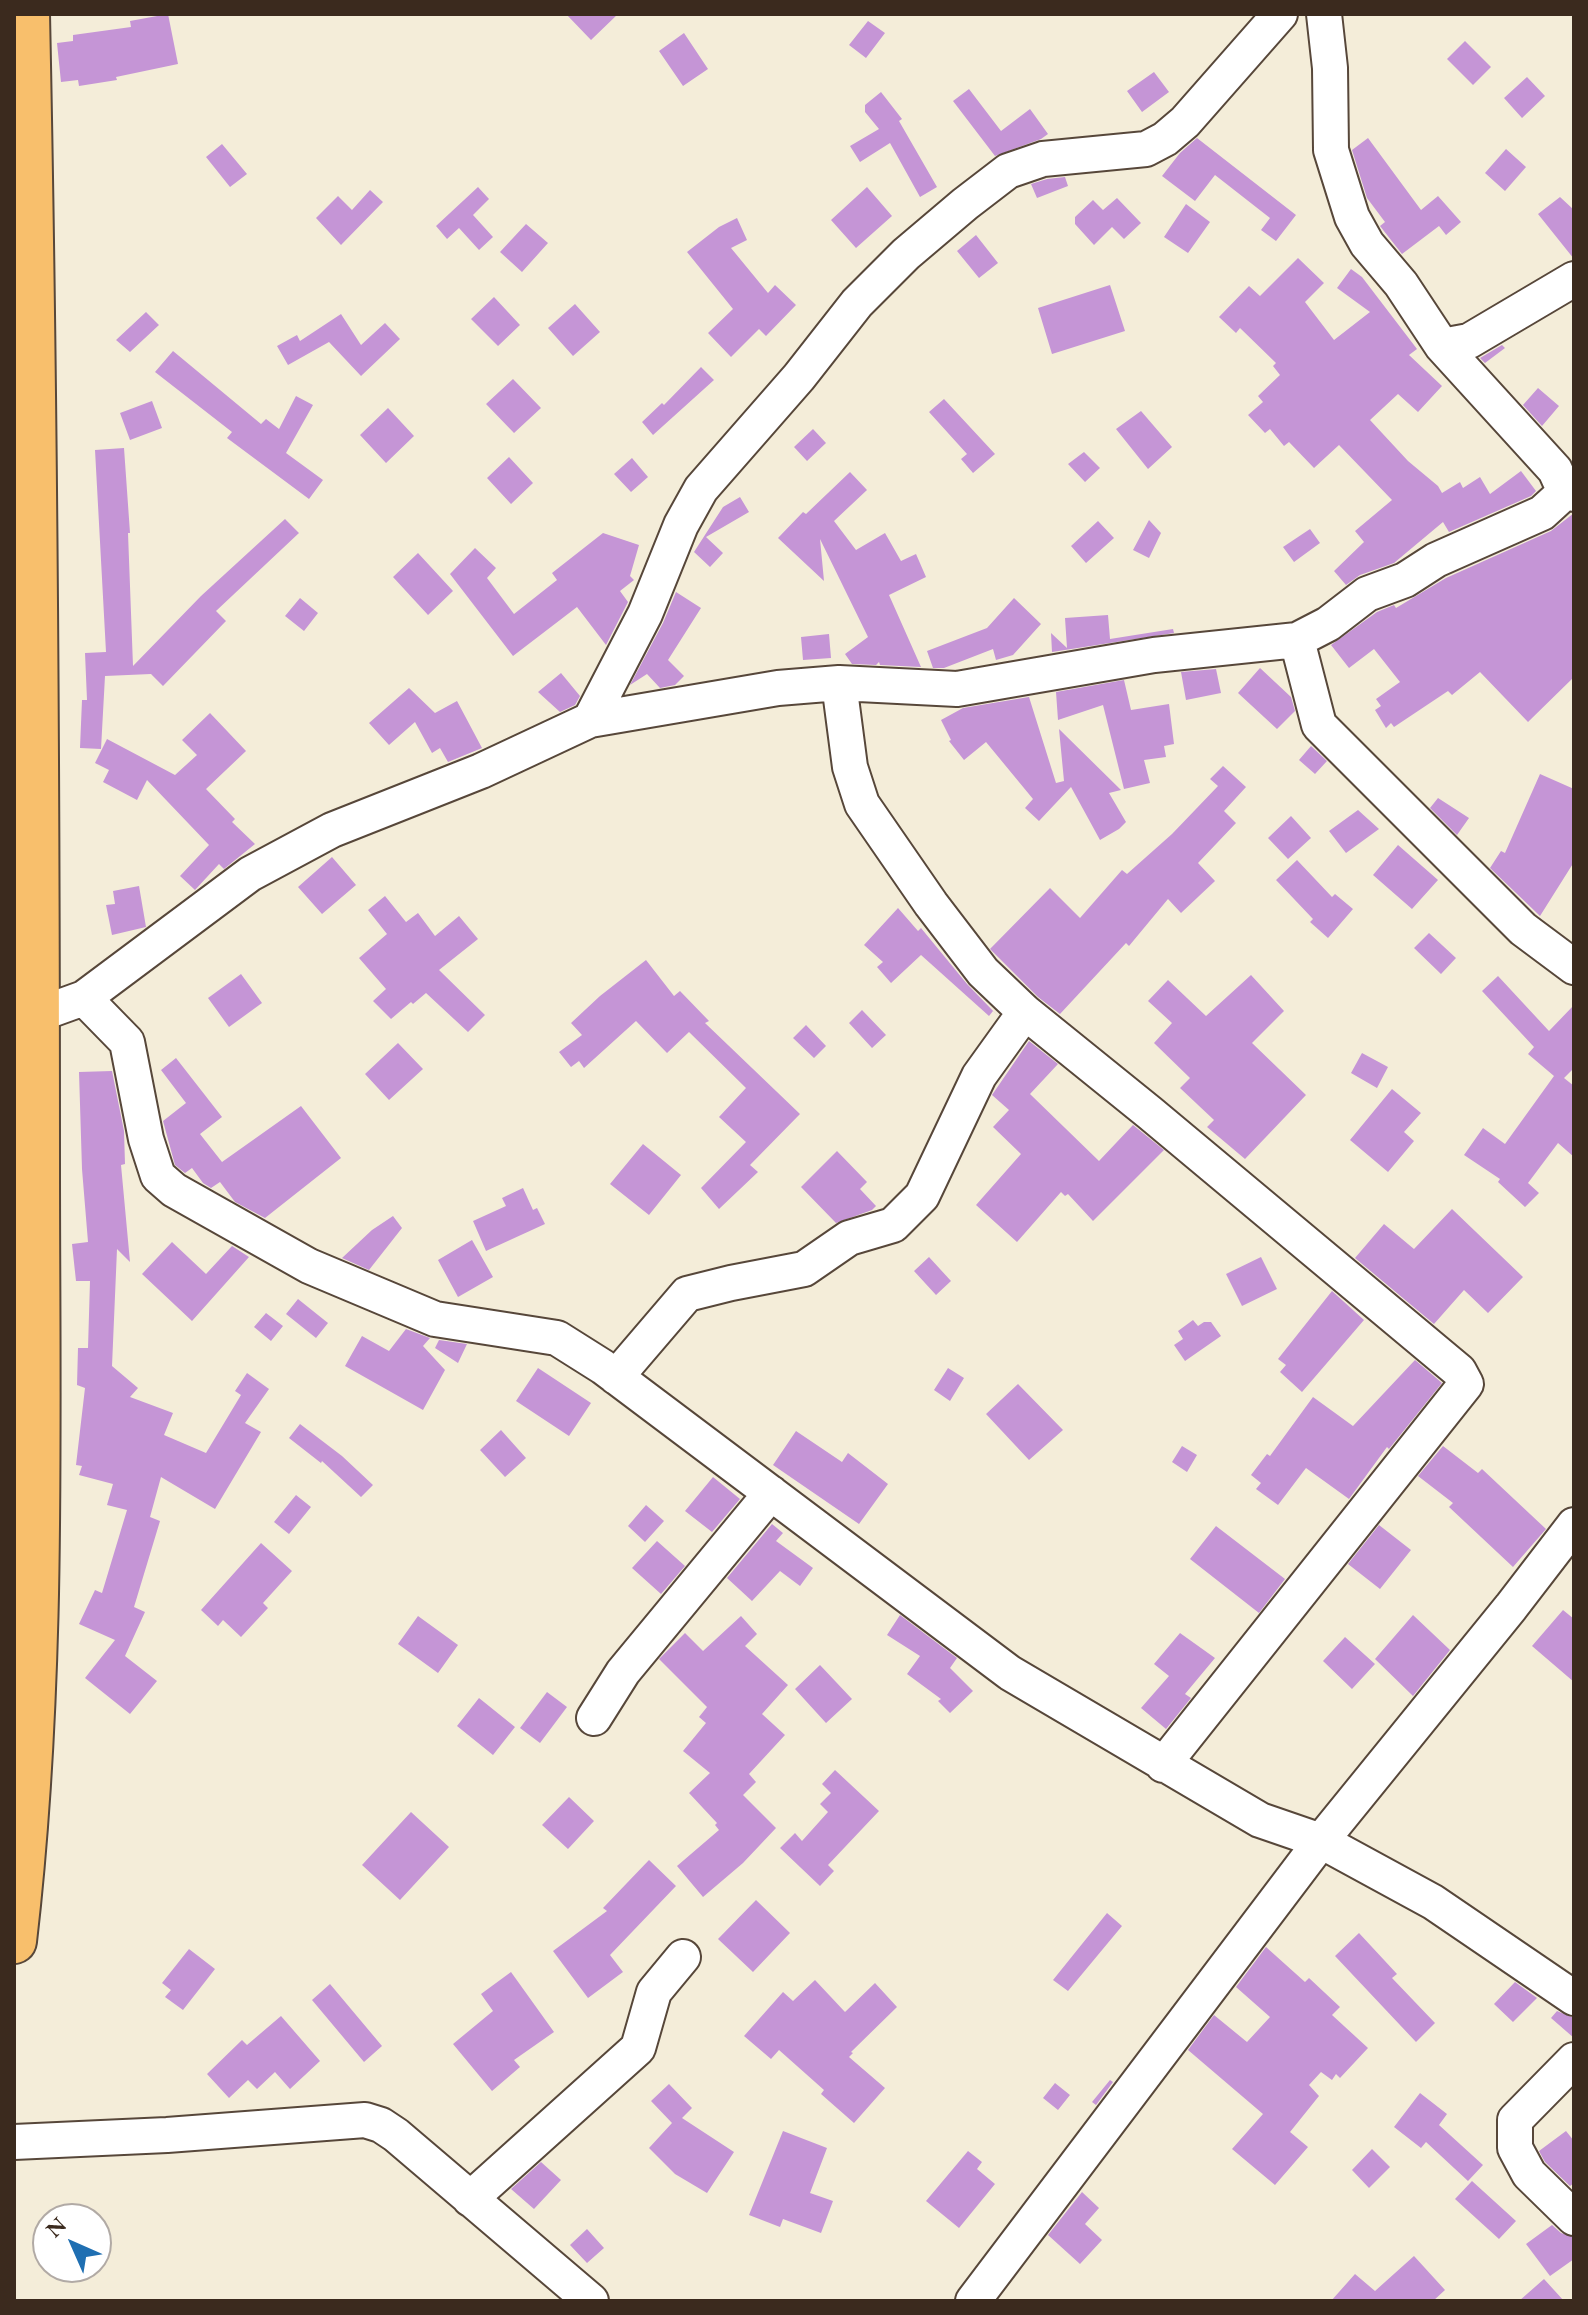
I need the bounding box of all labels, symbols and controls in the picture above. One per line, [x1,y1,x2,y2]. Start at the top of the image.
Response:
north arrow [32,2203,112,2283]
text: N [40,2211,73,2244]

